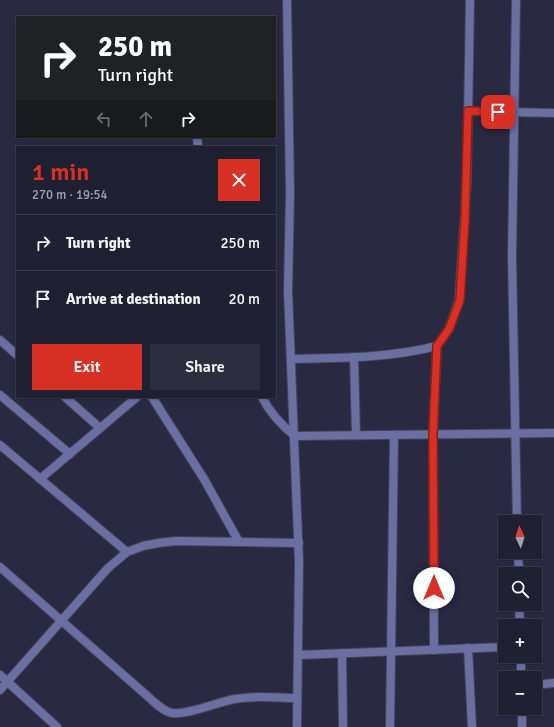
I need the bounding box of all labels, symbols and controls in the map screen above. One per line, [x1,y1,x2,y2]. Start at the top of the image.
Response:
text: 250 m [98,30,172,64]
icon: right [32,32,84,84]
text: Turn right [98,64,173,86]
pin [481,95,515,129]
icon: arrive [487,101,509,123]
icon: left [93,108,115,130]
icon: ahead [135,108,157,130]
icon: right [177,108,199,130]
text: 1 min [32,157,89,187]
button: close [218,159,260,201]
text: 270 m · 19:54 [32,187,108,203]
icon: right [32,232,54,254]
text: Turn right [66,234,131,252]
text: 250 m [220,234,260,252]
icon: arrive [32,288,54,310]
text: Arrive at destination [66,290,201,308]
text: 20 m [229,290,260,308]
button: Exit [32,344,142,390]
button: Share [150,344,260,390]
north arrow [498,515,542,559]
map controls [498,515,542,715]
position arrow [413,567,455,609]
button: search [498,567,542,611]
button: + [498,619,542,663]
button: − [498,671,542,715]

